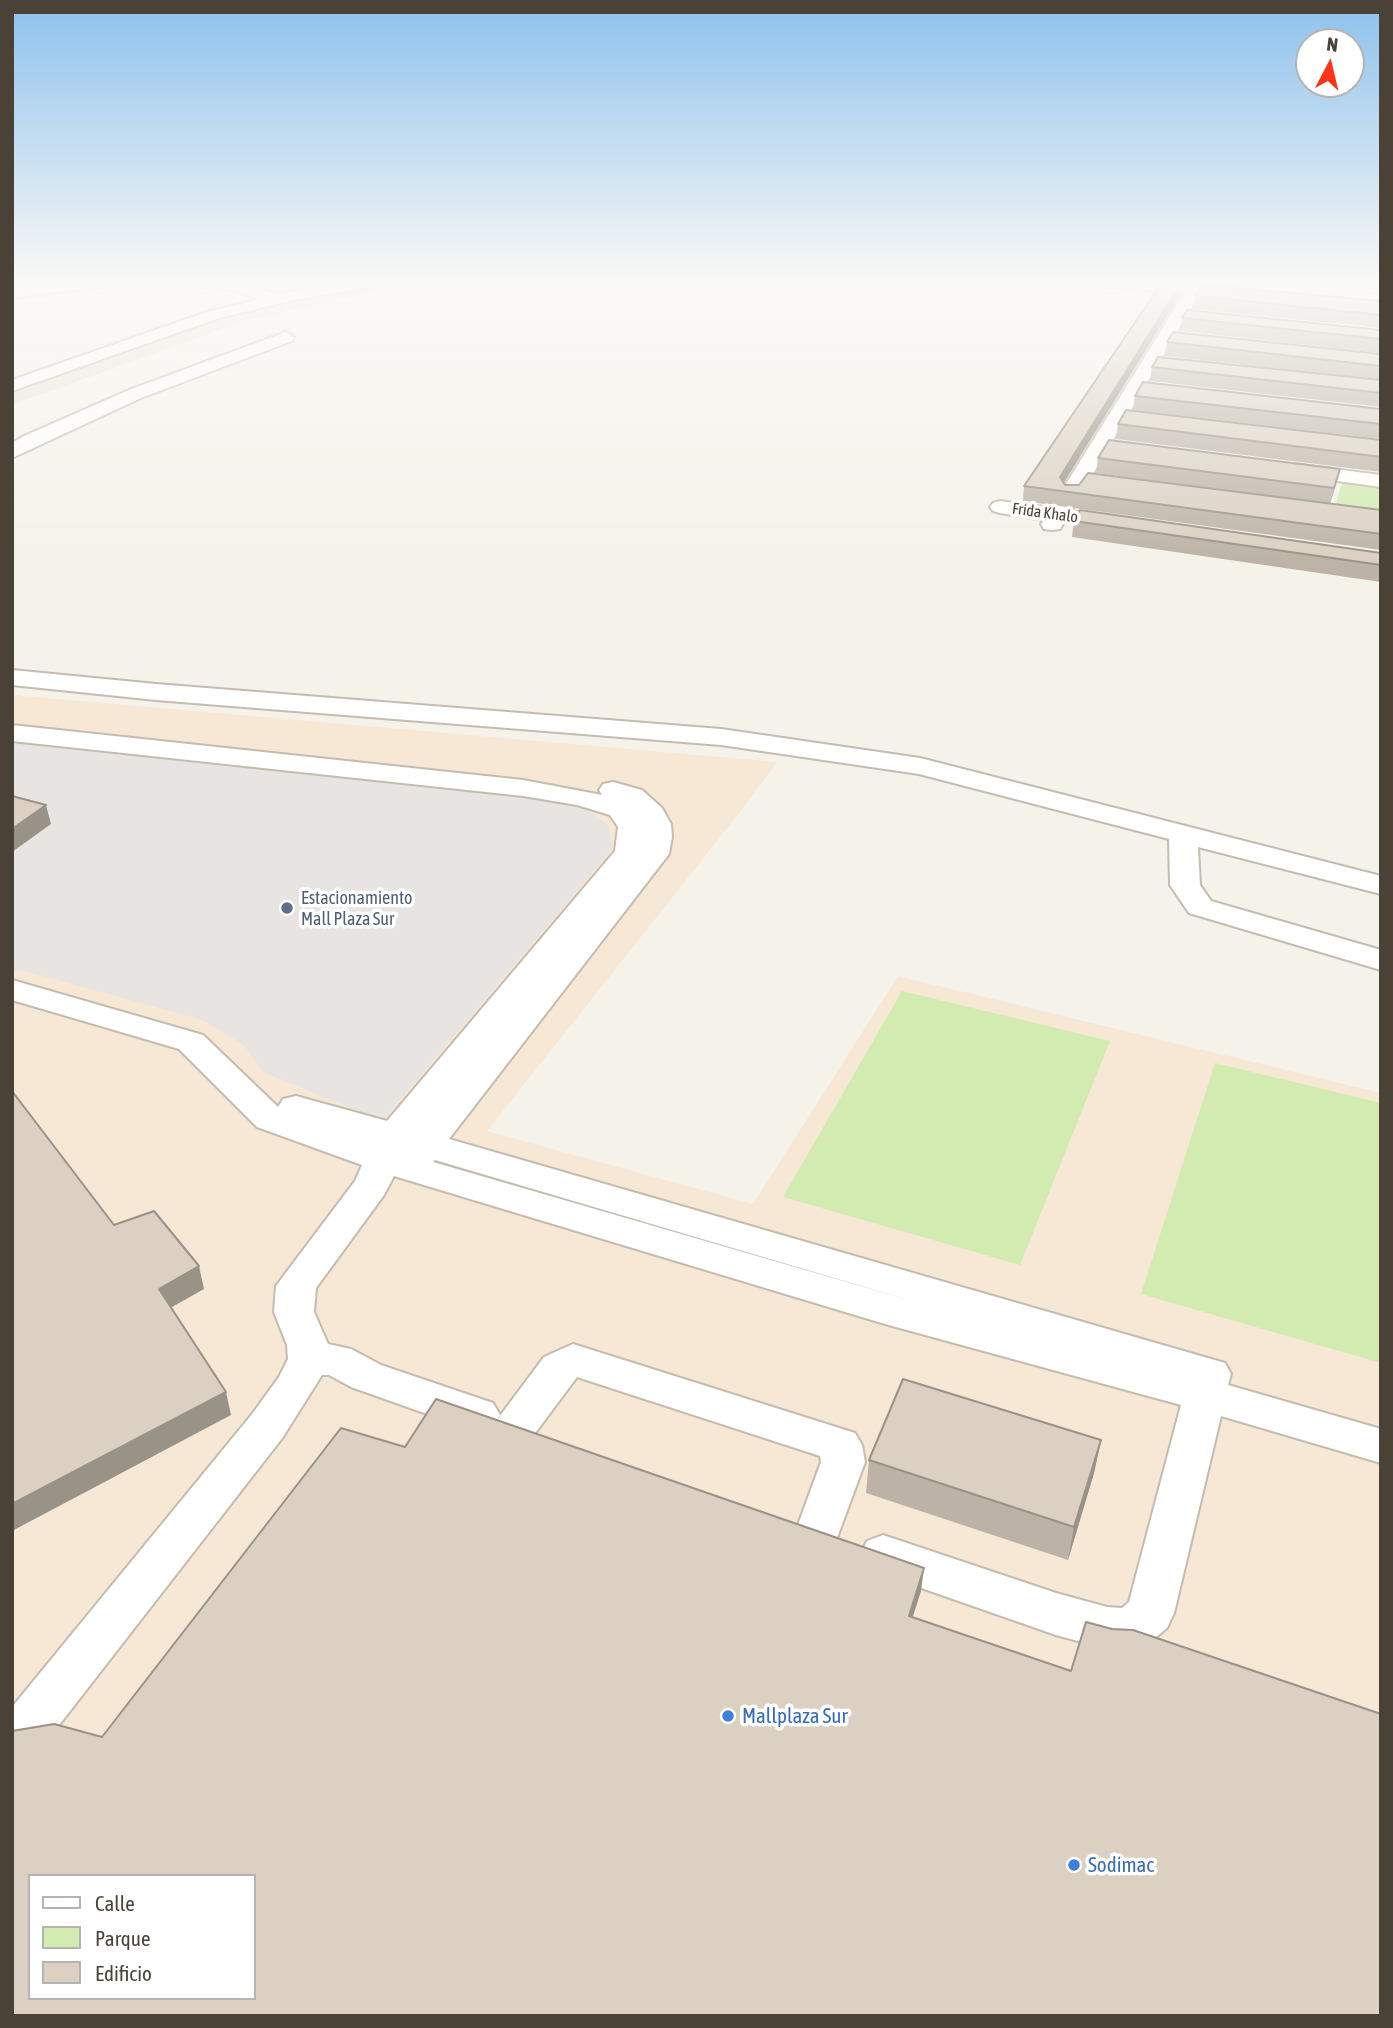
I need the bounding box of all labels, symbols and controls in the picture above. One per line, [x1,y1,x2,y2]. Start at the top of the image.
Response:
north arrow [1295,28,1365,98]
text: N [1325,33,1339,56]
street label: Frida Khalo [1011,499,1079,527]
place label: Estacionamiento Mall Plaza Sur [301,887,412,930]
marker: Estacionamiento Mall Plaza Sur [279,900,295,916]
place label: Mallplaza Sur [742,1703,848,1729]
marker: Mallplaza Sur [720,1708,736,1724]
place label: Sodimac [1088,1852,1154,1878]
marker: Sodimac [1066,1857,1082,1873]
legend [28,1874,256,2000]
text: Calle [95,1891,135,1915]
text: Parque [95,1926,150,1950]
text: Edificio [95,1961,152,1985]

